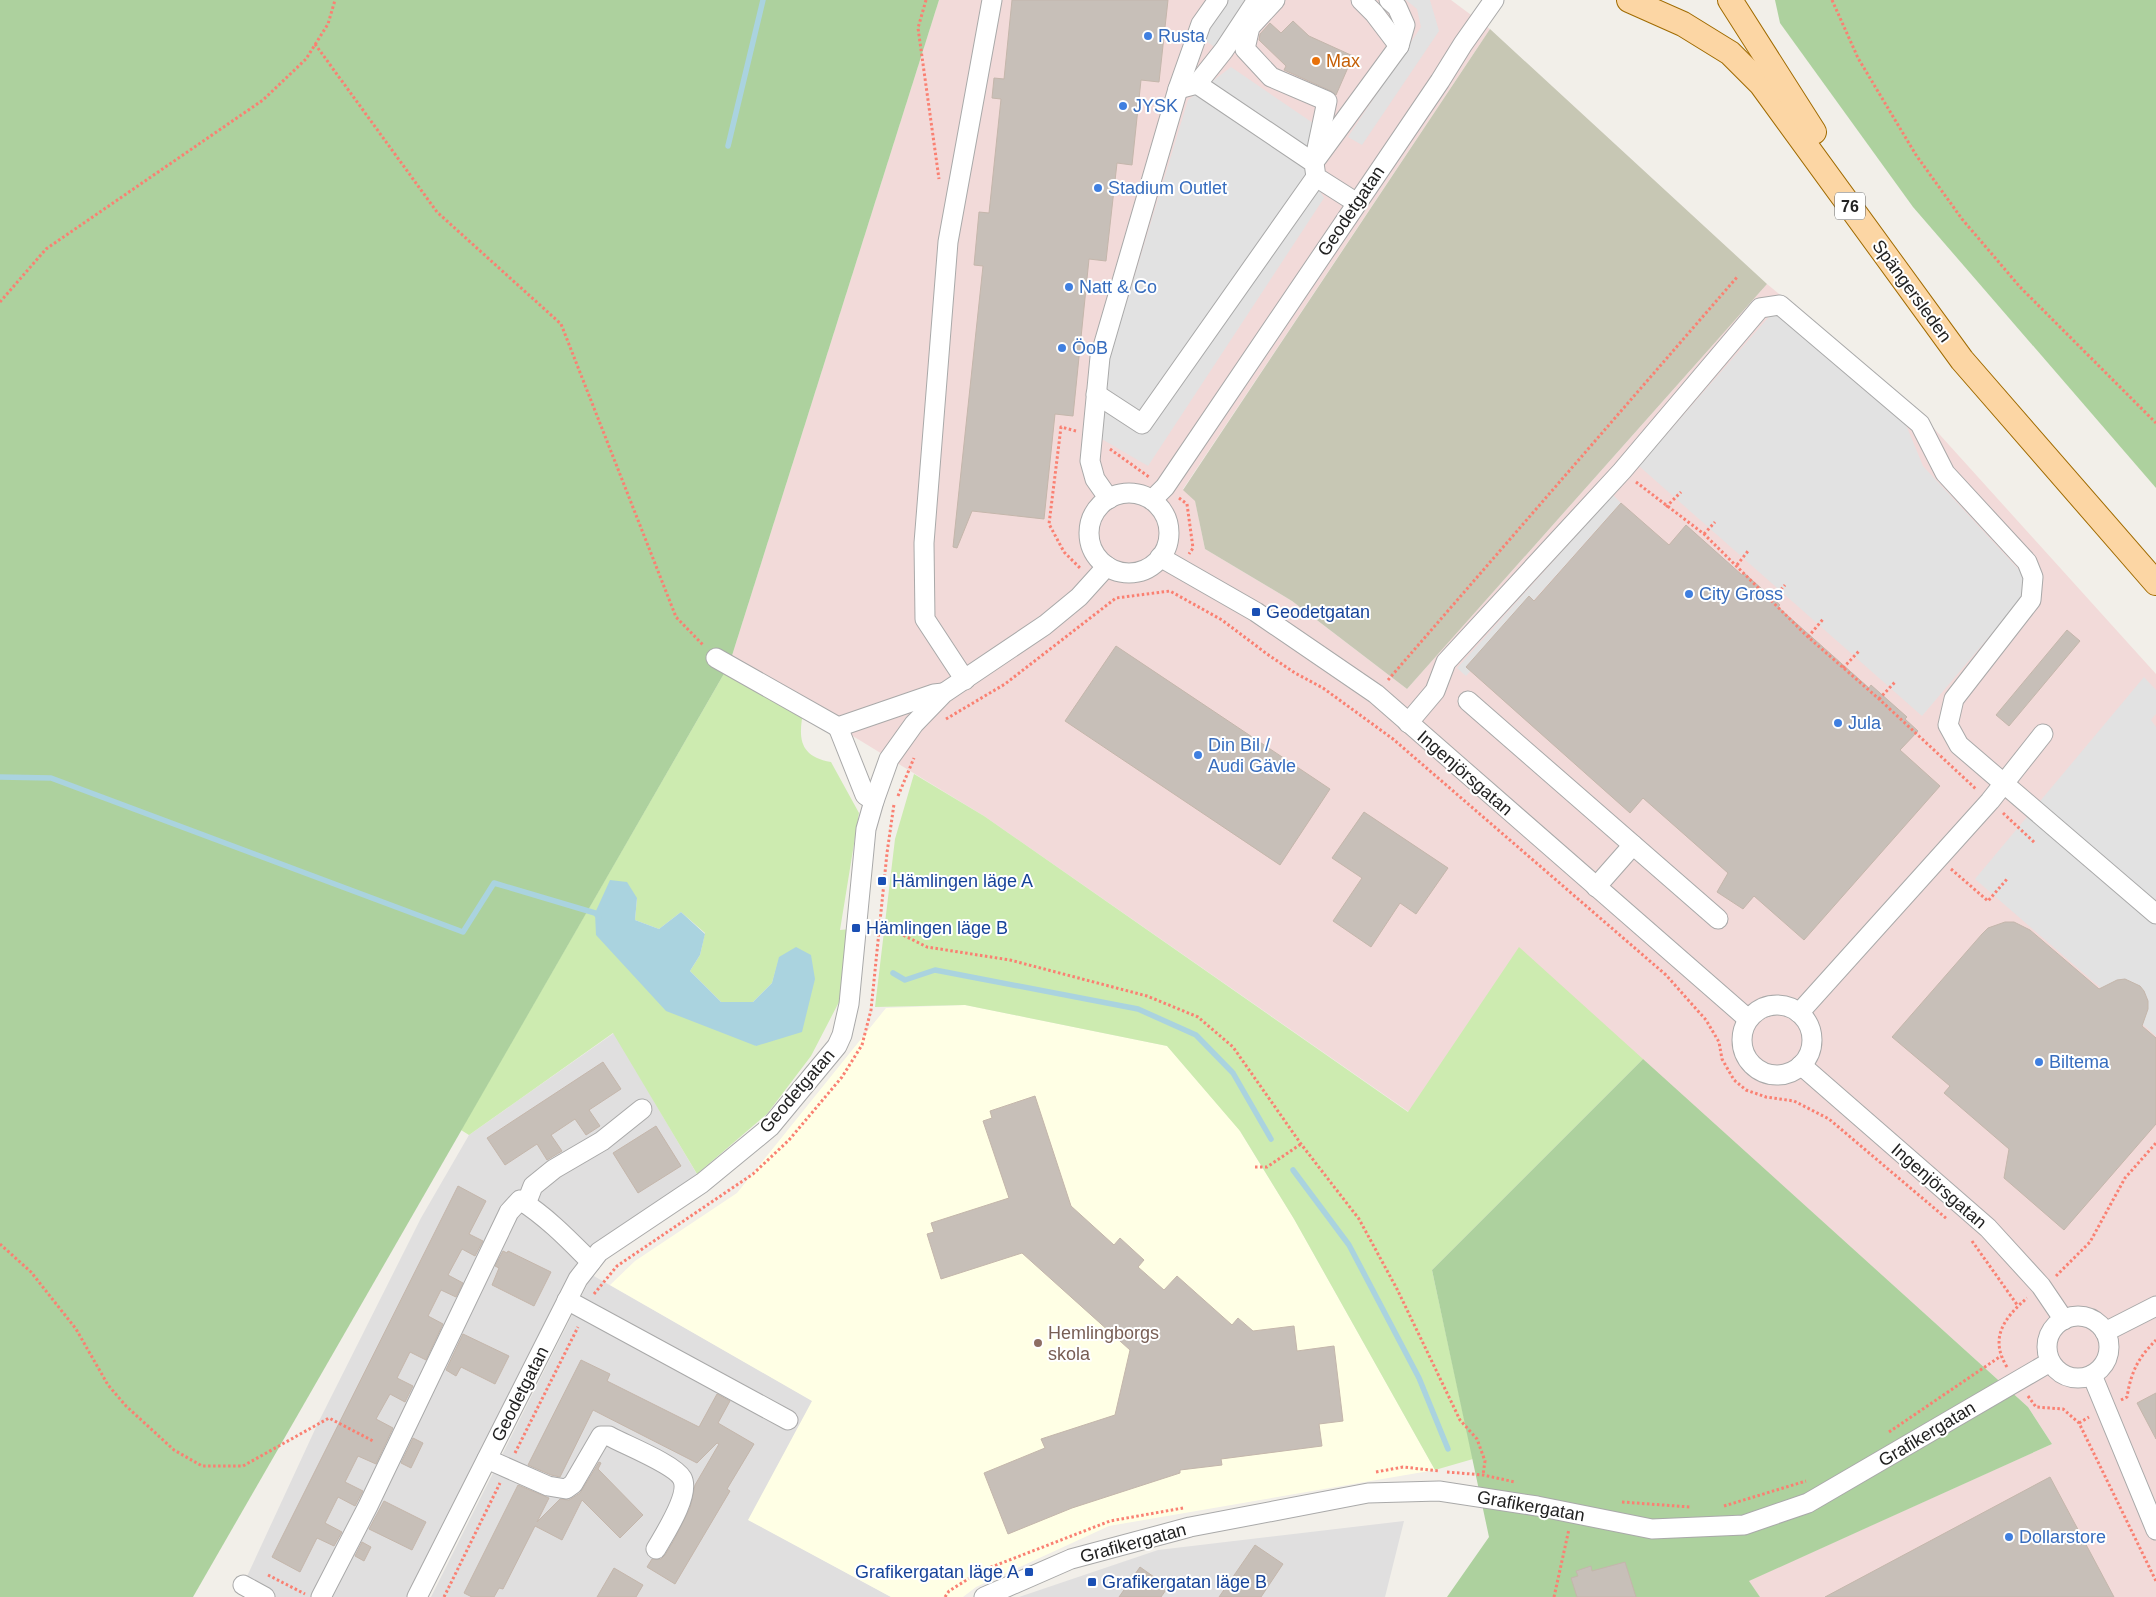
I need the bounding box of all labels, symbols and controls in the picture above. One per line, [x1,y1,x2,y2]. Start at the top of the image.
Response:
place label: Rusta [1158,26,1206,46]
marker: Rusta [1142,30,1154,42]
place label: Max [1326,51,1360,71]
marker: Max [1310,55,1322,67]
place label: JYSK [1133,96,1178,116]
marker: JYSK [1117,100,1129,112]
street label: Geodetgatan [1314,162,1388,260]
place label: Stadium Outlet [1108,178,1227,198]
marker: Stadium Outlet [1092,182,1104,194]
road number: 76 [1835,192,1865,220]
street label: Spängersleden [1868,236,1956,346]
place label: Natt & Co [1079,277,1157,297]
marker: Natt & Co [1063,281,1075,293]
place label: ÖoB [1072,338,1108,358]
marker: ÖoB [1056,342,1068,354]
place label: City Gross [1699,584,1783,604]
marker: City Gross [1683,588,1695,600]
place label: Geodetgatan [1266,602,1370,622]
marker: Geodetgatan [1250,606,1262,618]
place label: Jula [1848,713,1882,733]
marker: Jula [1832,717,1844,729]
street label: Ingenjörsgatan [1413,726,1517,820]
place label: Din Bil / Audi Gävle [1208,735,1296,776]
marker: Din Bil / Audi Gävle [1192,749,1204,761]
place label: Hämlingen läge A [892,871,1033,891]
marker: Hämlingen läge A [876,875,888,887]
place label: Hämlingen läge B [866,918,1008,938]
marker: Hämlingen läge B [850,922,862,934]
street label: Geodetgatan [755,1045,839,1137]
place label: Biltema [2049,1052,2110,1072]
marker: Biltema [2033,1056,2045,1068]
street label: Ingenjörsgatan [1887,1139,1991,1233]
place label: Hemlingborgs skola [1048,1323,1159,1364]
marker: Hemlingborgs skola [1032,1337,1044,1349]
street label: Geodetgatan [487,1343,553,1445]
street label: Grafikergatan [1875,1397,1979,1471]
street label: Grafikergatan [1476,1487,1586,1525]
street label: Grafikergatan [1078,1519,1188,1567]
place label: Dollarstore [2019,1527,2106,1547]
marker: Dollarstore [2003,1531,2015,1543]
place label: Grafikergatan läge A [855,1562,1019,1582]
marker: Grafikergatan läge A [1023,1566,1035,1578]
place label: Grafikergatan läge B [1102,1572,1267,1592]
marker: Grafikergatan läge B [1086,1576,1098,1588]

